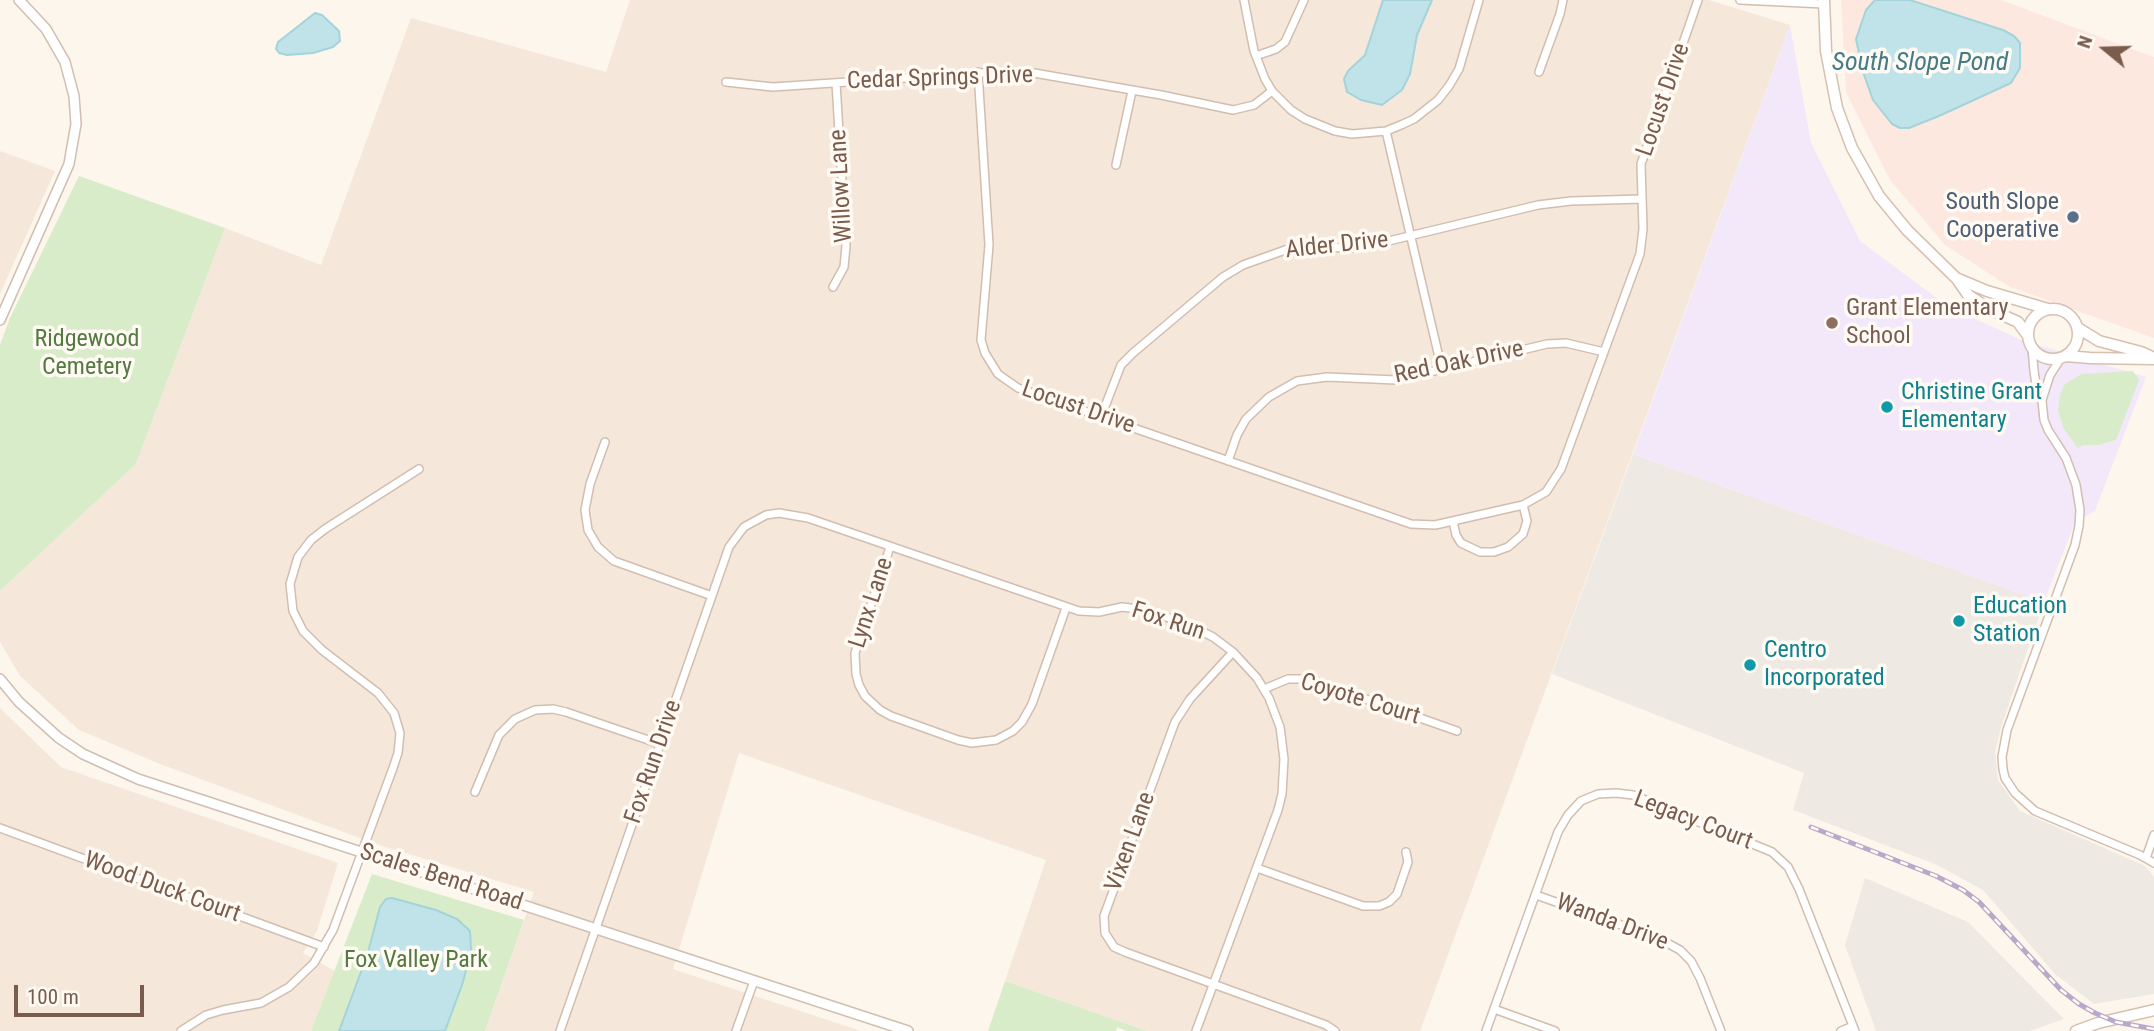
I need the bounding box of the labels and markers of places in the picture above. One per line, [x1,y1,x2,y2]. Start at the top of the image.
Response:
place label: South Slope Cooperative [1946,189,2059,245]
marker: South Slope Cooperative [2065,209,2081,225]
place label: Grant Elementary School [1846,295,2009,351]
marker: Grant Elementary School [1824,315,1840,331]
place label: Christine Grant Elementary [1901,379,2042,435]
marker: Christine Grant Elementary [1879,399,1895,415]
place label: Education Station [1973,593,2067,649]
marker: Education Station [1951,613,1967,629]
place label: Centro Incorporated [1764,637,1885,693]
marker: Centro Incorporated [1742,657,1758,673]

